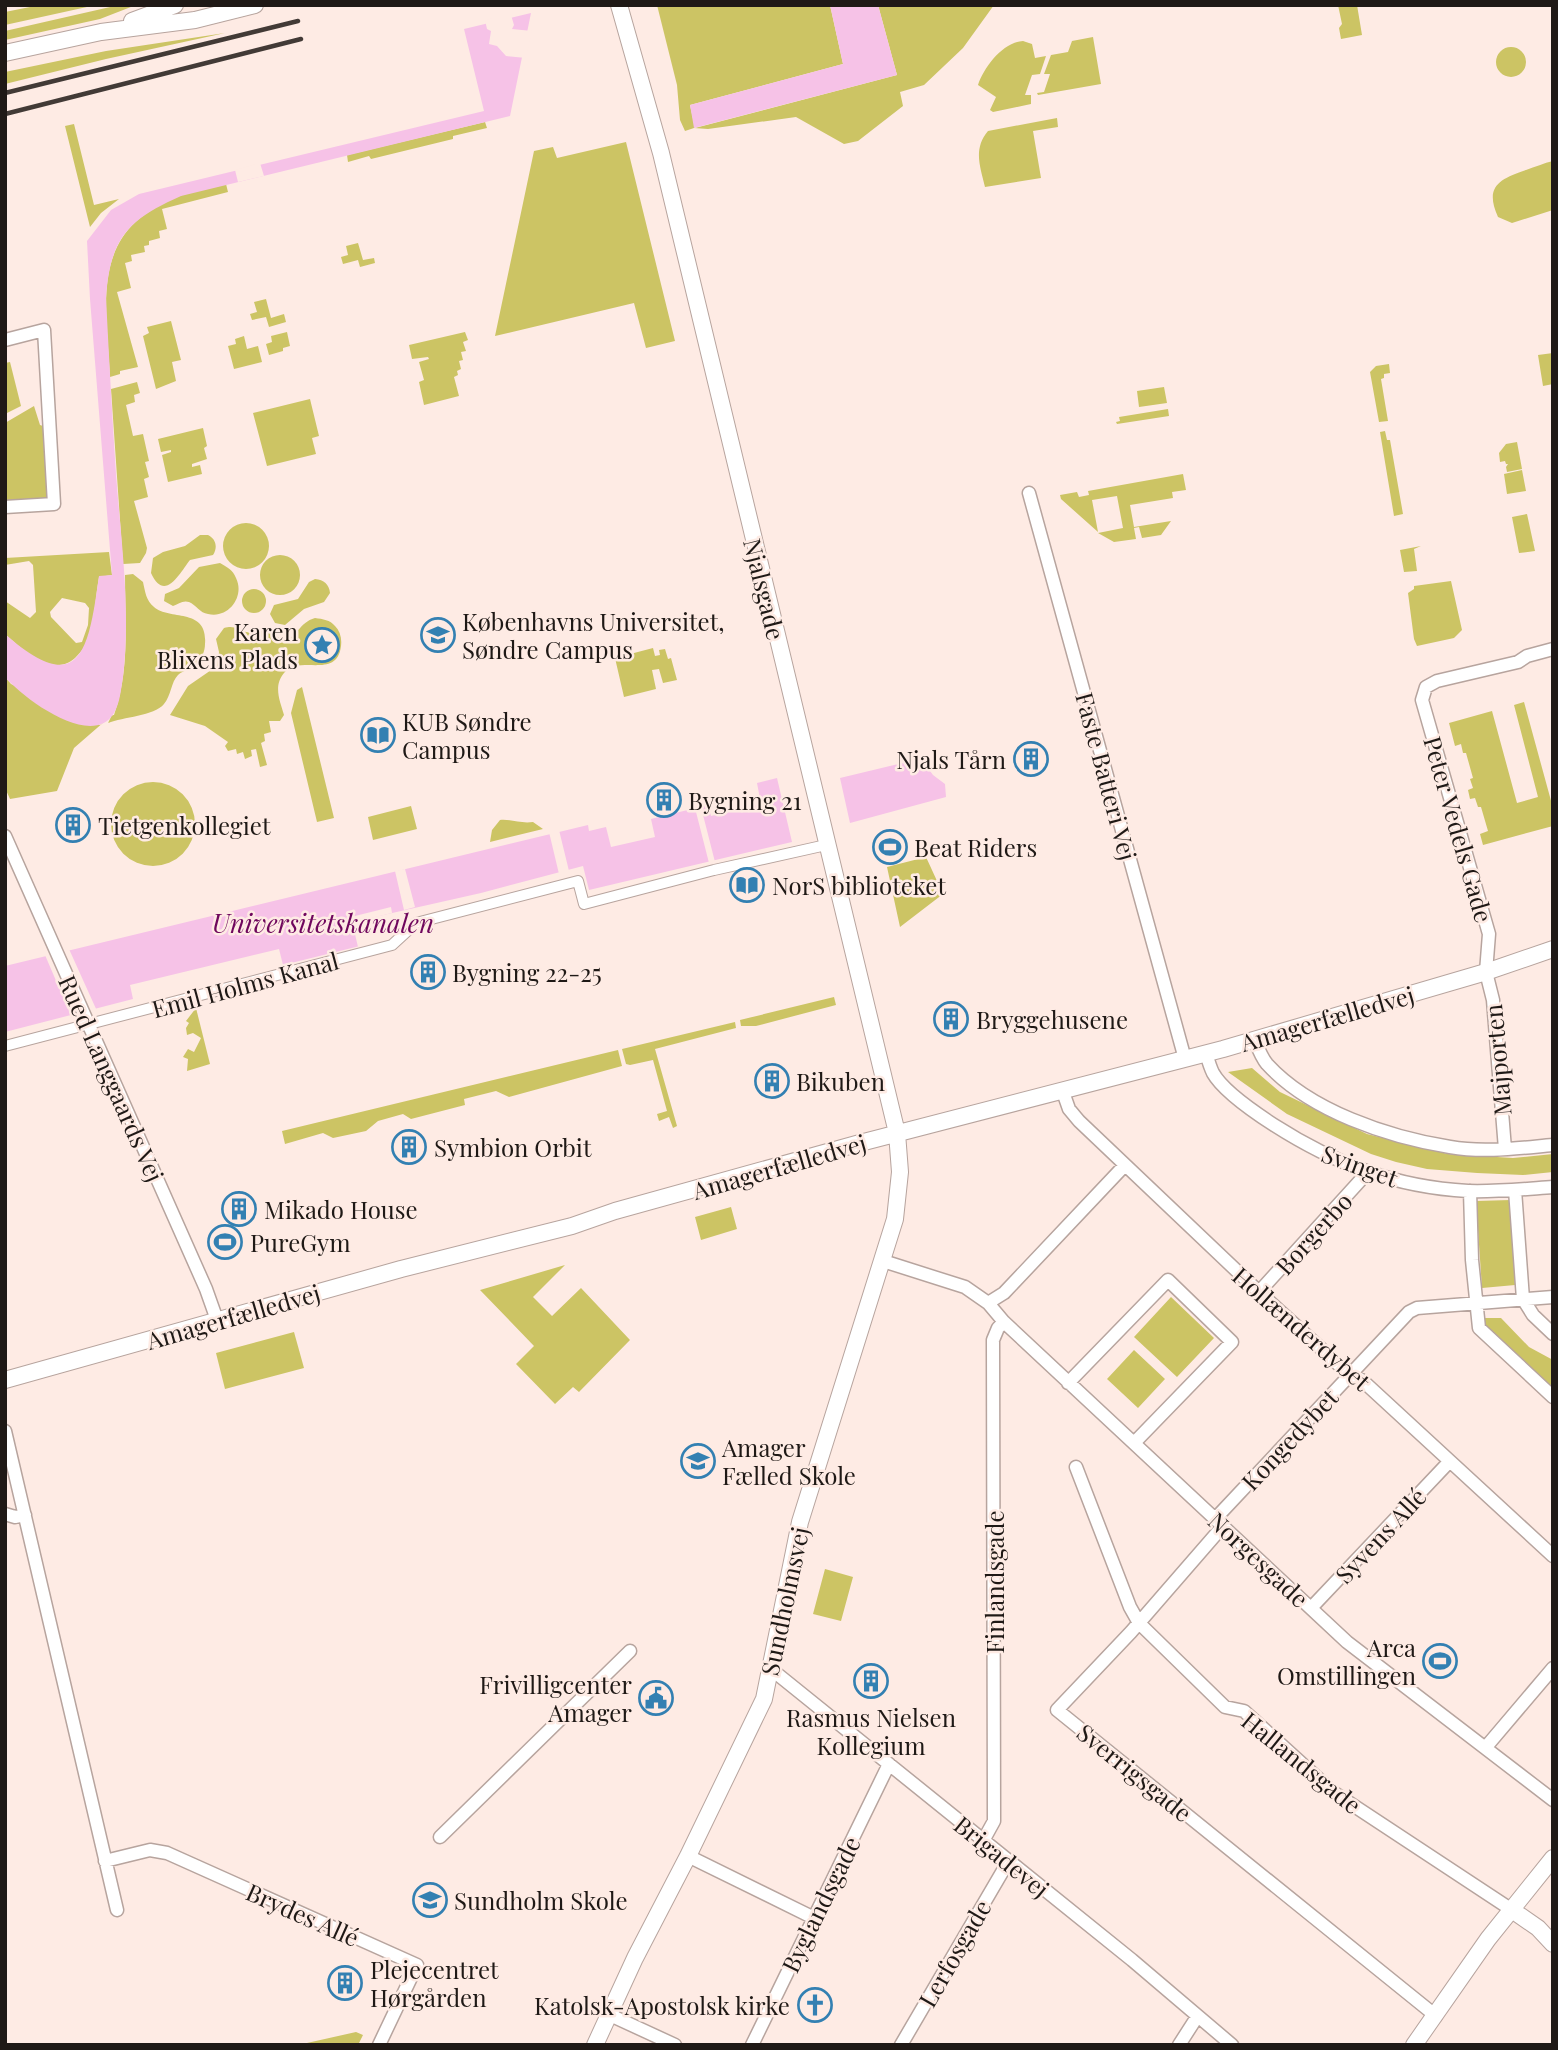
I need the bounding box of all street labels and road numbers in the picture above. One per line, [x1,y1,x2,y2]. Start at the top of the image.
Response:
street label: Njalsgade [737,535,793,643]
street label: Faste Batteri Vej [1069,688,1145,864]
street label: Peter Vedels Gade [1417,732,1501,926]
street label: Emil Holms Kanal [148,944,342,1024]
street label: Rued Langgaards Vej [52,970,172,1186]
street label: Amagerfælledvej [1236,978,1417,1058]
street label: Majporten [1476,1003,1518,1117]
street label: Amagerfælledvej [688,1126,869,1206]
street label: Svinget [1317,1136,1403,1194]
street label: Borgerbo [1268,1185,1358,1281]
street label: Hollænderdybet [1226,1259,1378,1397]
street label: Amagerfælledvej [142,1276,323,1356]
street label: Kongedybet [1234,1381,1345,1497]
street label: Syvens Allé [1327,1480,1433,1590]
street label: Norgesgade [1202,1504,1316,1614]
street label: Finlandsgade [978,1510,1010,1654]
street label: Sundholmsvej [753,1524,815,1678]
street label: Hallandsgade [1236,1704,1368,1820]
street label: Sverrigsgade [1071,1716,1199,1828]
street label: Brigadevej [948,1808,1056,1904]
street label: Byglandsgade [773,1831,867,1977]
street label: Brydes Allé [242,1875,364,1953]
street label: Lerfosgade [910,1894,998,2012]

